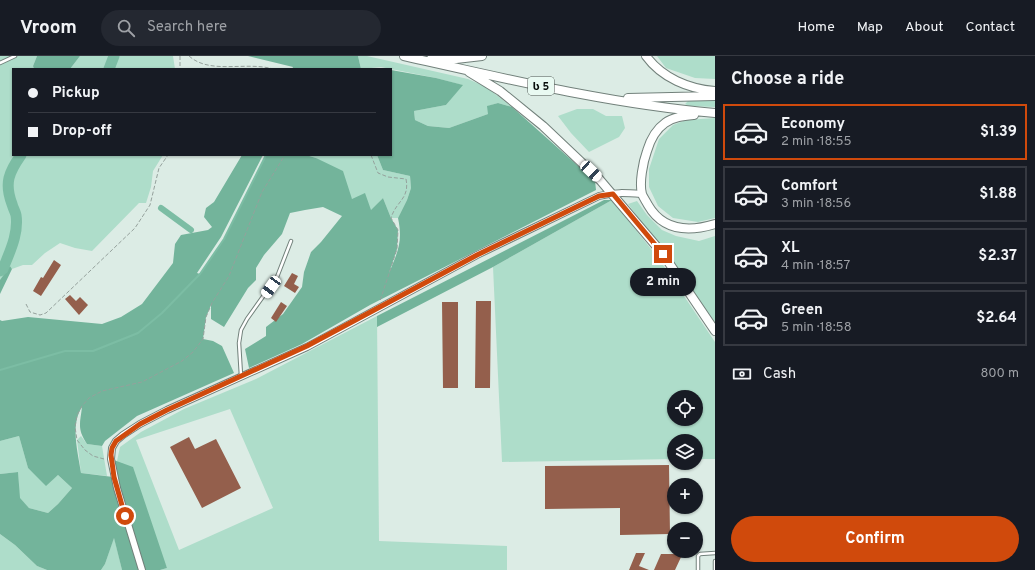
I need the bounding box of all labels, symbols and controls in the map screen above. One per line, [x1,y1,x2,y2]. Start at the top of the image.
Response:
search box [101,10,381,46]
text: Vroom [20,16,77,40]
icon: search [115,17,137,39]
text: Search here [147,18,227,37]
text: Home [798,19,835,36]
text: Map [857,19,883,36]
text: About [905,19,944,36]
text: Contact [966,19,1015,36]
text: Choose a ride [731,68,844,91]
road number: ს 5 [528,77,554,95]
text: Pickup [52,84,100,103]
icon: car [733,114,769,150]
text: Economy [781,115,845,134]
text: Drop-off [52,122,112,141]
text: $1.39 [980,123,1017,142]
text: 2 min · 18:55 [781,134,852,150]
car [578,158,604,184]
icon: car [733,176,769,212]
text: Comfort [781,177,838,196]
text: $1.88 [979,185,1017,204]
text: 3 min · 18:56 [781,196,851,212]
icon: car [733,238,769,274]
text: XL [781,239,799,258]
route end [654,245,672,263]
text: $2.37 [978,247,1017,266]
text: 4 min · 18:57 [781,258,850,274]
callout: 2 min [630,268,696,296]
car [259,274,283,300]
text: 2 min [646,274,680,290]
icon: car [733,300,769,336]
text: Green [781,301,823,320]
text: $2.64 [976,309,1017,328]
text: 5 min · 18:58 [781,320,852,336]
icon: cash [731,363,753,385]
text: Cash [763,365,796,384]
text: 800 m [981,366,1019,382]
map controls [667,390,703,558]
button: locate [667,390,703,426]
button: layers [667,434,703,470]
button: + [667,478,703,514]
route start [116,507,134,525]
button: Confirm [731,516,1019,562]
button: − [667,522,703,558]

